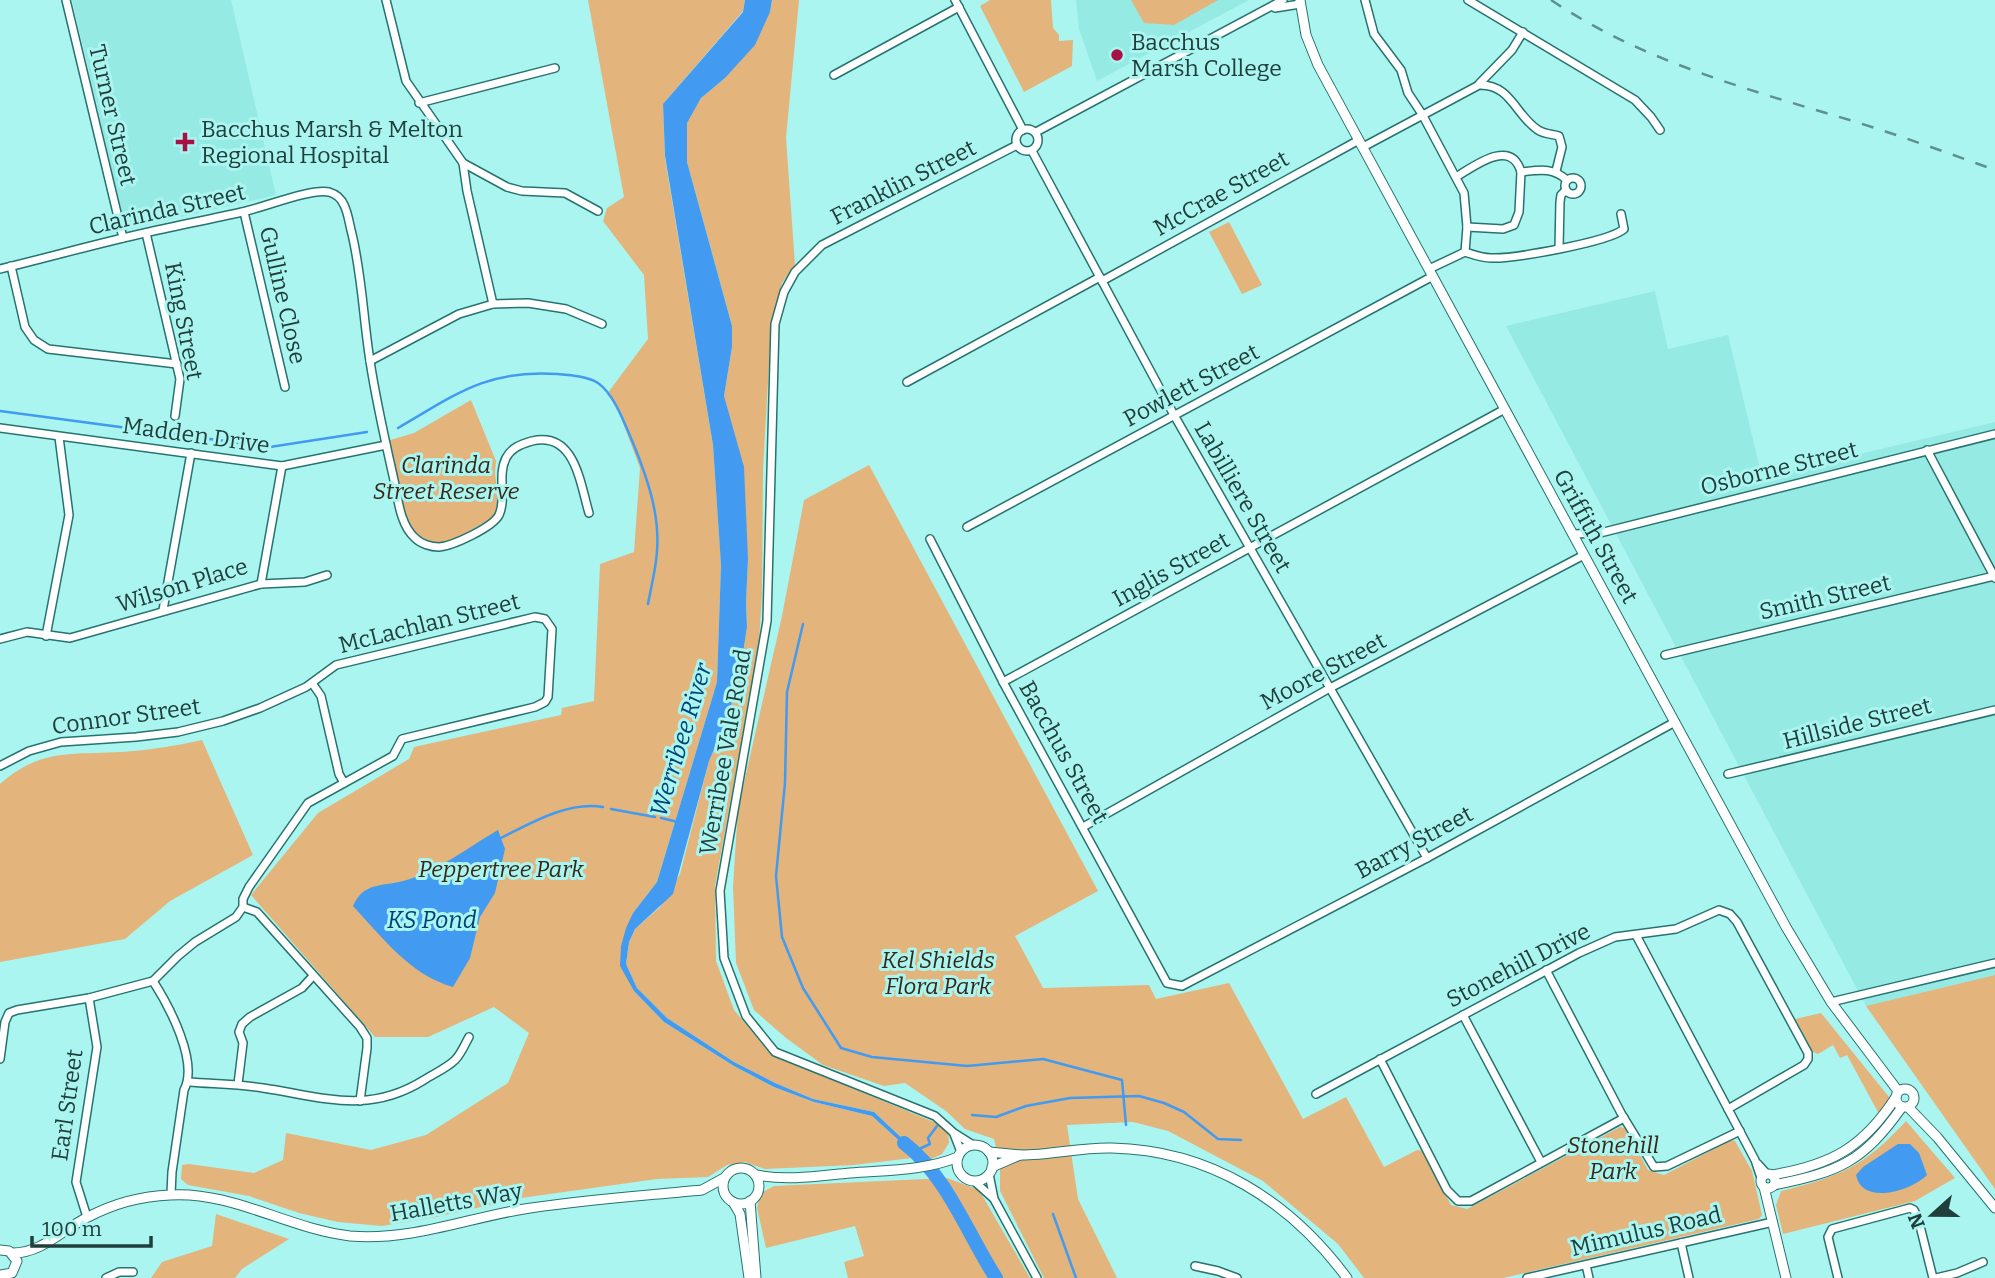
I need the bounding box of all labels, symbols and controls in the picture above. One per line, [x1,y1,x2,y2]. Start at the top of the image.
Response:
place label: Bacchus Marsh College [1131,28,1282,82]
street label: Turner Street [83,42,143,188]
marker: Bacchus Marsh College [1109,47,1125,63]
place label: Bacchus Marsh & Melton Regional Hospital [201,115,463,169]
marker: Bacchus Marsh & Melton Regional Hospital [175,132,195,152]
street label: Franklin Street [826,133,980,231]
street label: McCrae Street [1149,144,1293,242]
street label: Clarinda Street [86,177,248,241]
street label: Gulline Close [254,223,312,367]
street label: King Street [159,260,209,382]
street label: Powlett Street [1118,338,1264,432]
street label: Madden Drive [121,411,271,459]
street label: Labilliere Street [1188,417,1298,577]
street label: Osborne Street [1697,435,1861,501]
park label: Clarinda Street Reserve [373,451,520,505]
street label: Griffith Street [1548,464,1644,608]
street label: Inglis Street [1108,525,1234,613]
street label: Wilson Place [113,552,251,618]
street label: Smith Street [1757,568,1893,626]
street label: McLachlan Street [336,587,522,659]
street label: Moore Street [1255,626,1391,716]
street label: Werribee Vale Road [693,647,757,857]
water label: Werribee River [644,659,718,820]
street label: Bacchus Street [1013,676,1115,828]
street label: Hillside Street [1780,691,1934,755]
street label: Connor Street [50,692,202,740]
street label: Barry Street [1351,799,1477,885]
park label: Peppertree Park [418,855,584,883]
water label: KS Pond [387,906,477,934]
street label: Stonehill Drive [1441,917,1595,1013]
park label: Kel Shields Flora Park [881,946,995,1000]
street label: Earl Street [45,1047,89,1163]
park label: Stonehill Park [1567,1131,1659,1185]
street label: Halletts Way [388,1176,525,1227]
north arrow [1897,1180,1967,1250]
street label: Mimulus Road [1568,1200,1725,1262]
scale bar [32,1204,150,1248]
text: N [1903,1210,1930,1232]
text: 100 m [42,1216,102,1242]

